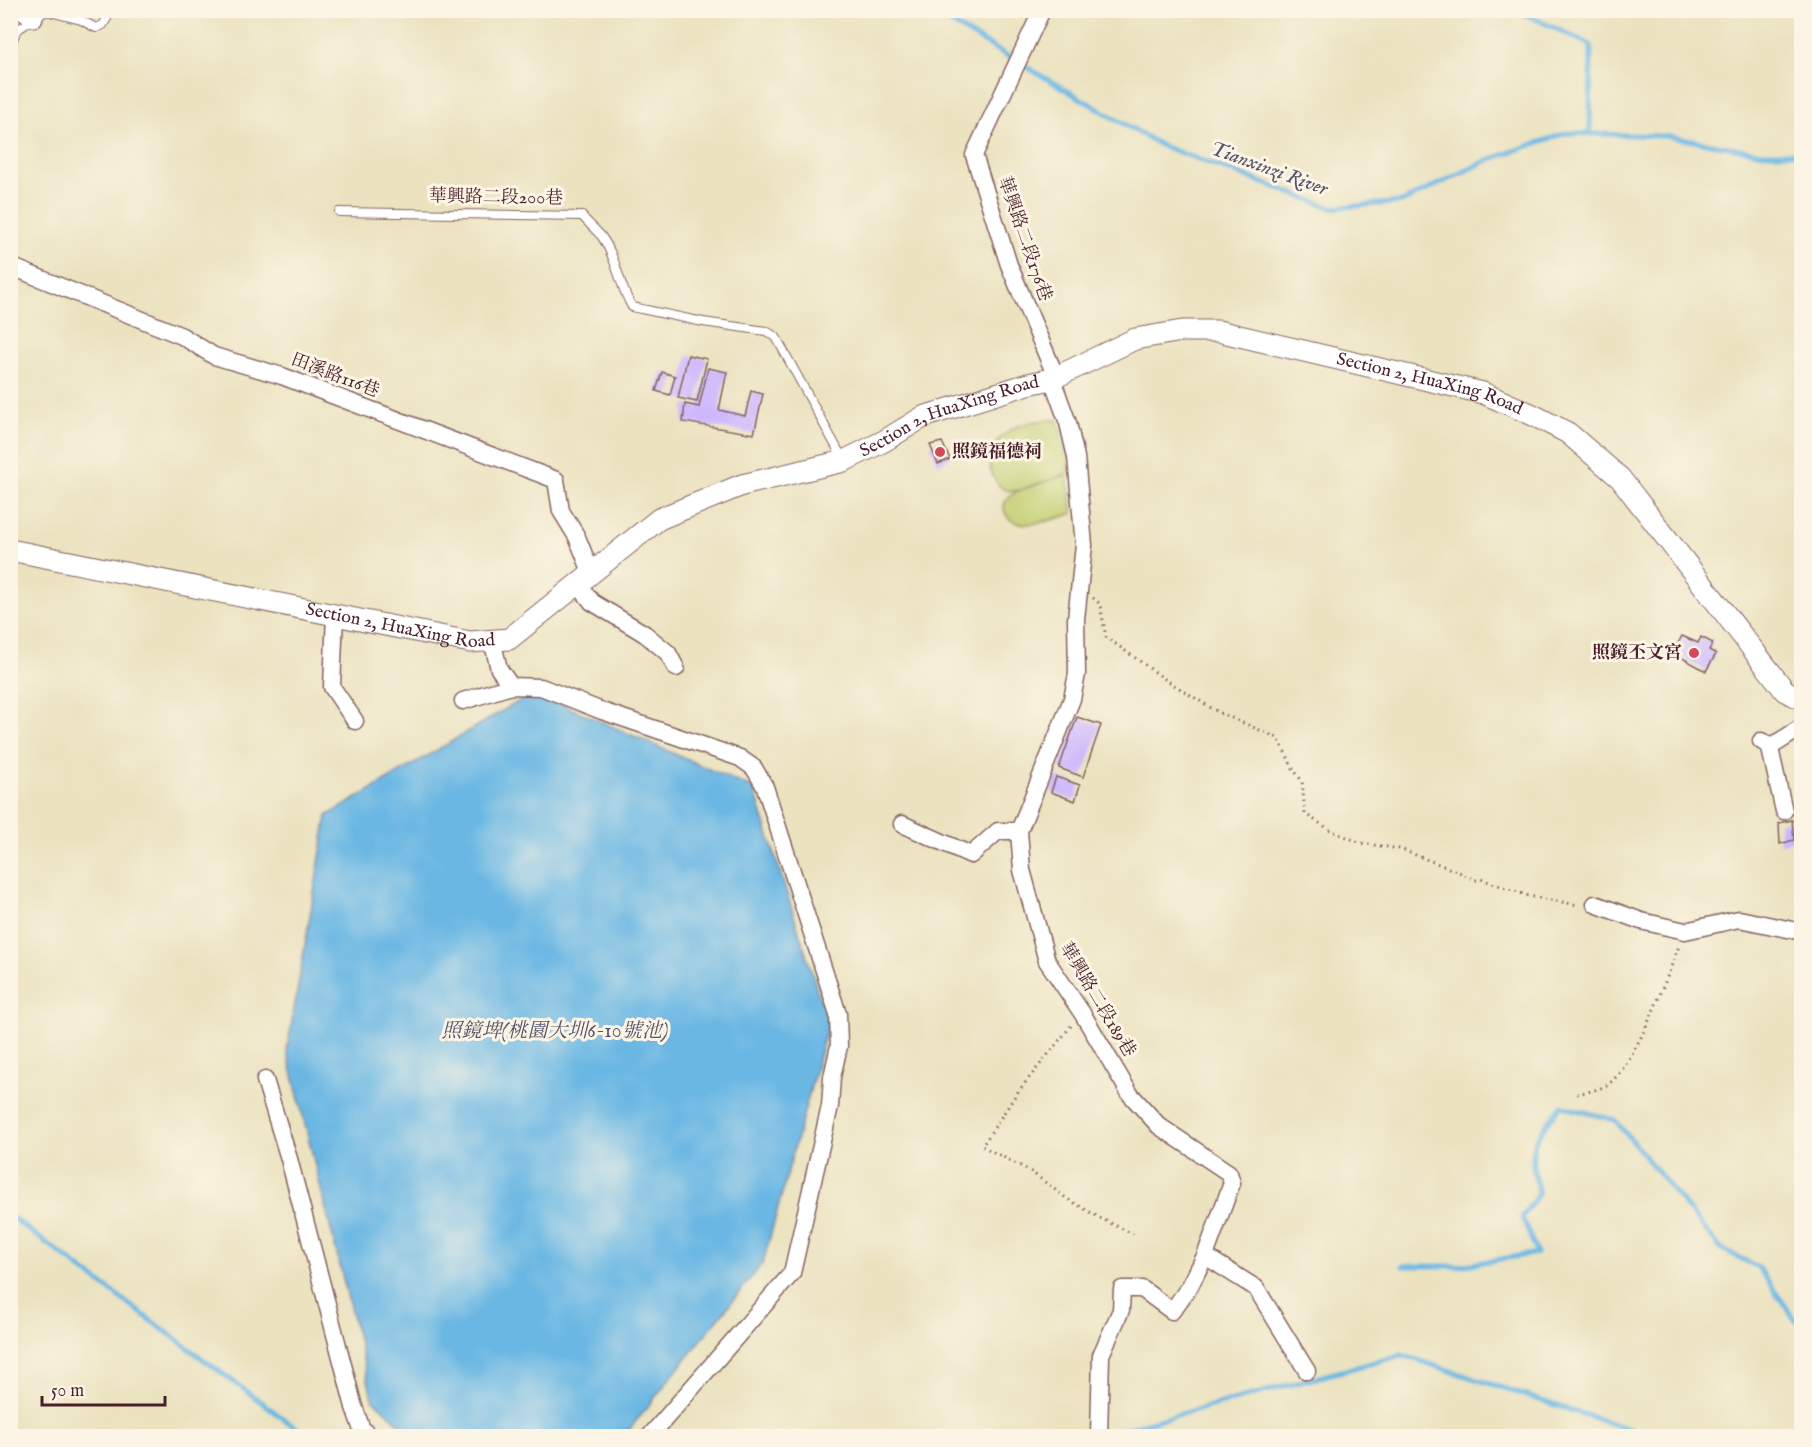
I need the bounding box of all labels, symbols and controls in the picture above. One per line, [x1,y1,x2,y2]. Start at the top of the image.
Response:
water label: Tianxinzi River [1207,136,1332,202]
street label: 華興路二段176巷 [992,173,1056,305]
street label: 華興路二段200巷 [429,185,563,211]
street label: Section 2, HuaXing Road [1334,348,1527,421]
street label: 田溪路116巷 [287,349,383,403]
street label: Section 2, HuaXing Road [856,370,1041,463]
place label: 照鏡福德祠 [952,441,1042,464]
marker: 照鏡福德祠 [933,445,947,459]
street label: Section 2, HuaXing Road [304,598,496,654]
place label: 照鏡丕文宮 [1592,642,1682,665]
marker: 照鏡丕文宮 [1687,646,1701,660]
street label: 華興路二段189巷 [1054,939,1140,1061]
water label: 照鏡埤(桃園大圳6-10號池) [441,1019,669,1044]
scale bar [42,1369,165,1407]
text: 50 m [51,1380,84,1403]

